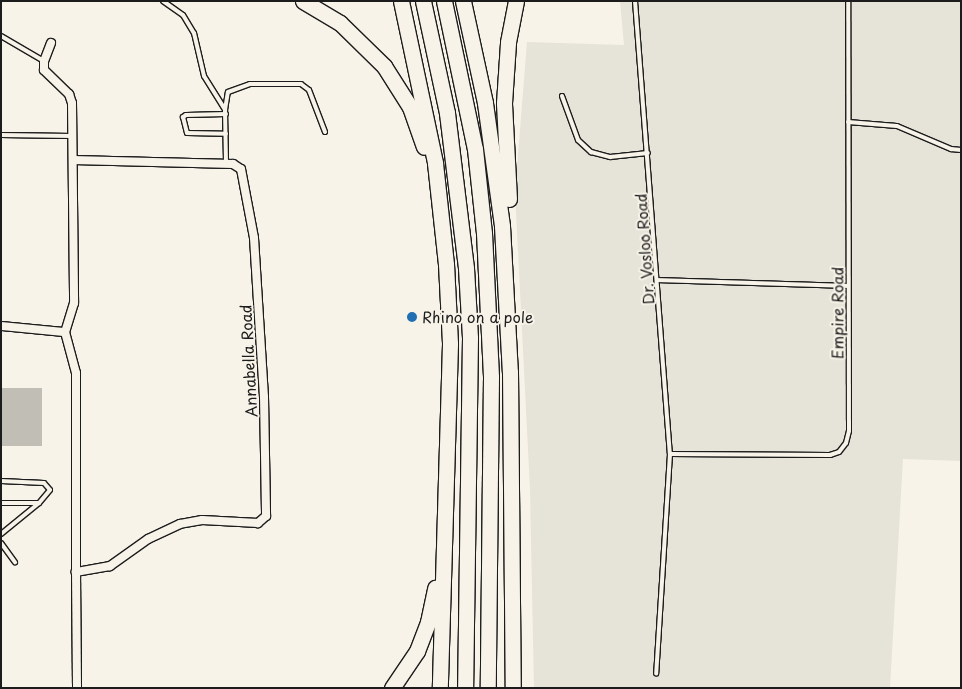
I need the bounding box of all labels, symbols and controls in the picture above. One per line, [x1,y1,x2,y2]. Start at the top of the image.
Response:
street label: Dr. Vosloo Road [631,192,657,306]
street label: Empire Road [828,267,846,359]
street label: Annabella Road [236,304,260,418]
place label: Rhino on a pole [422,308,533,326]
marker: Rhino on a pole [406,311,418,323]

